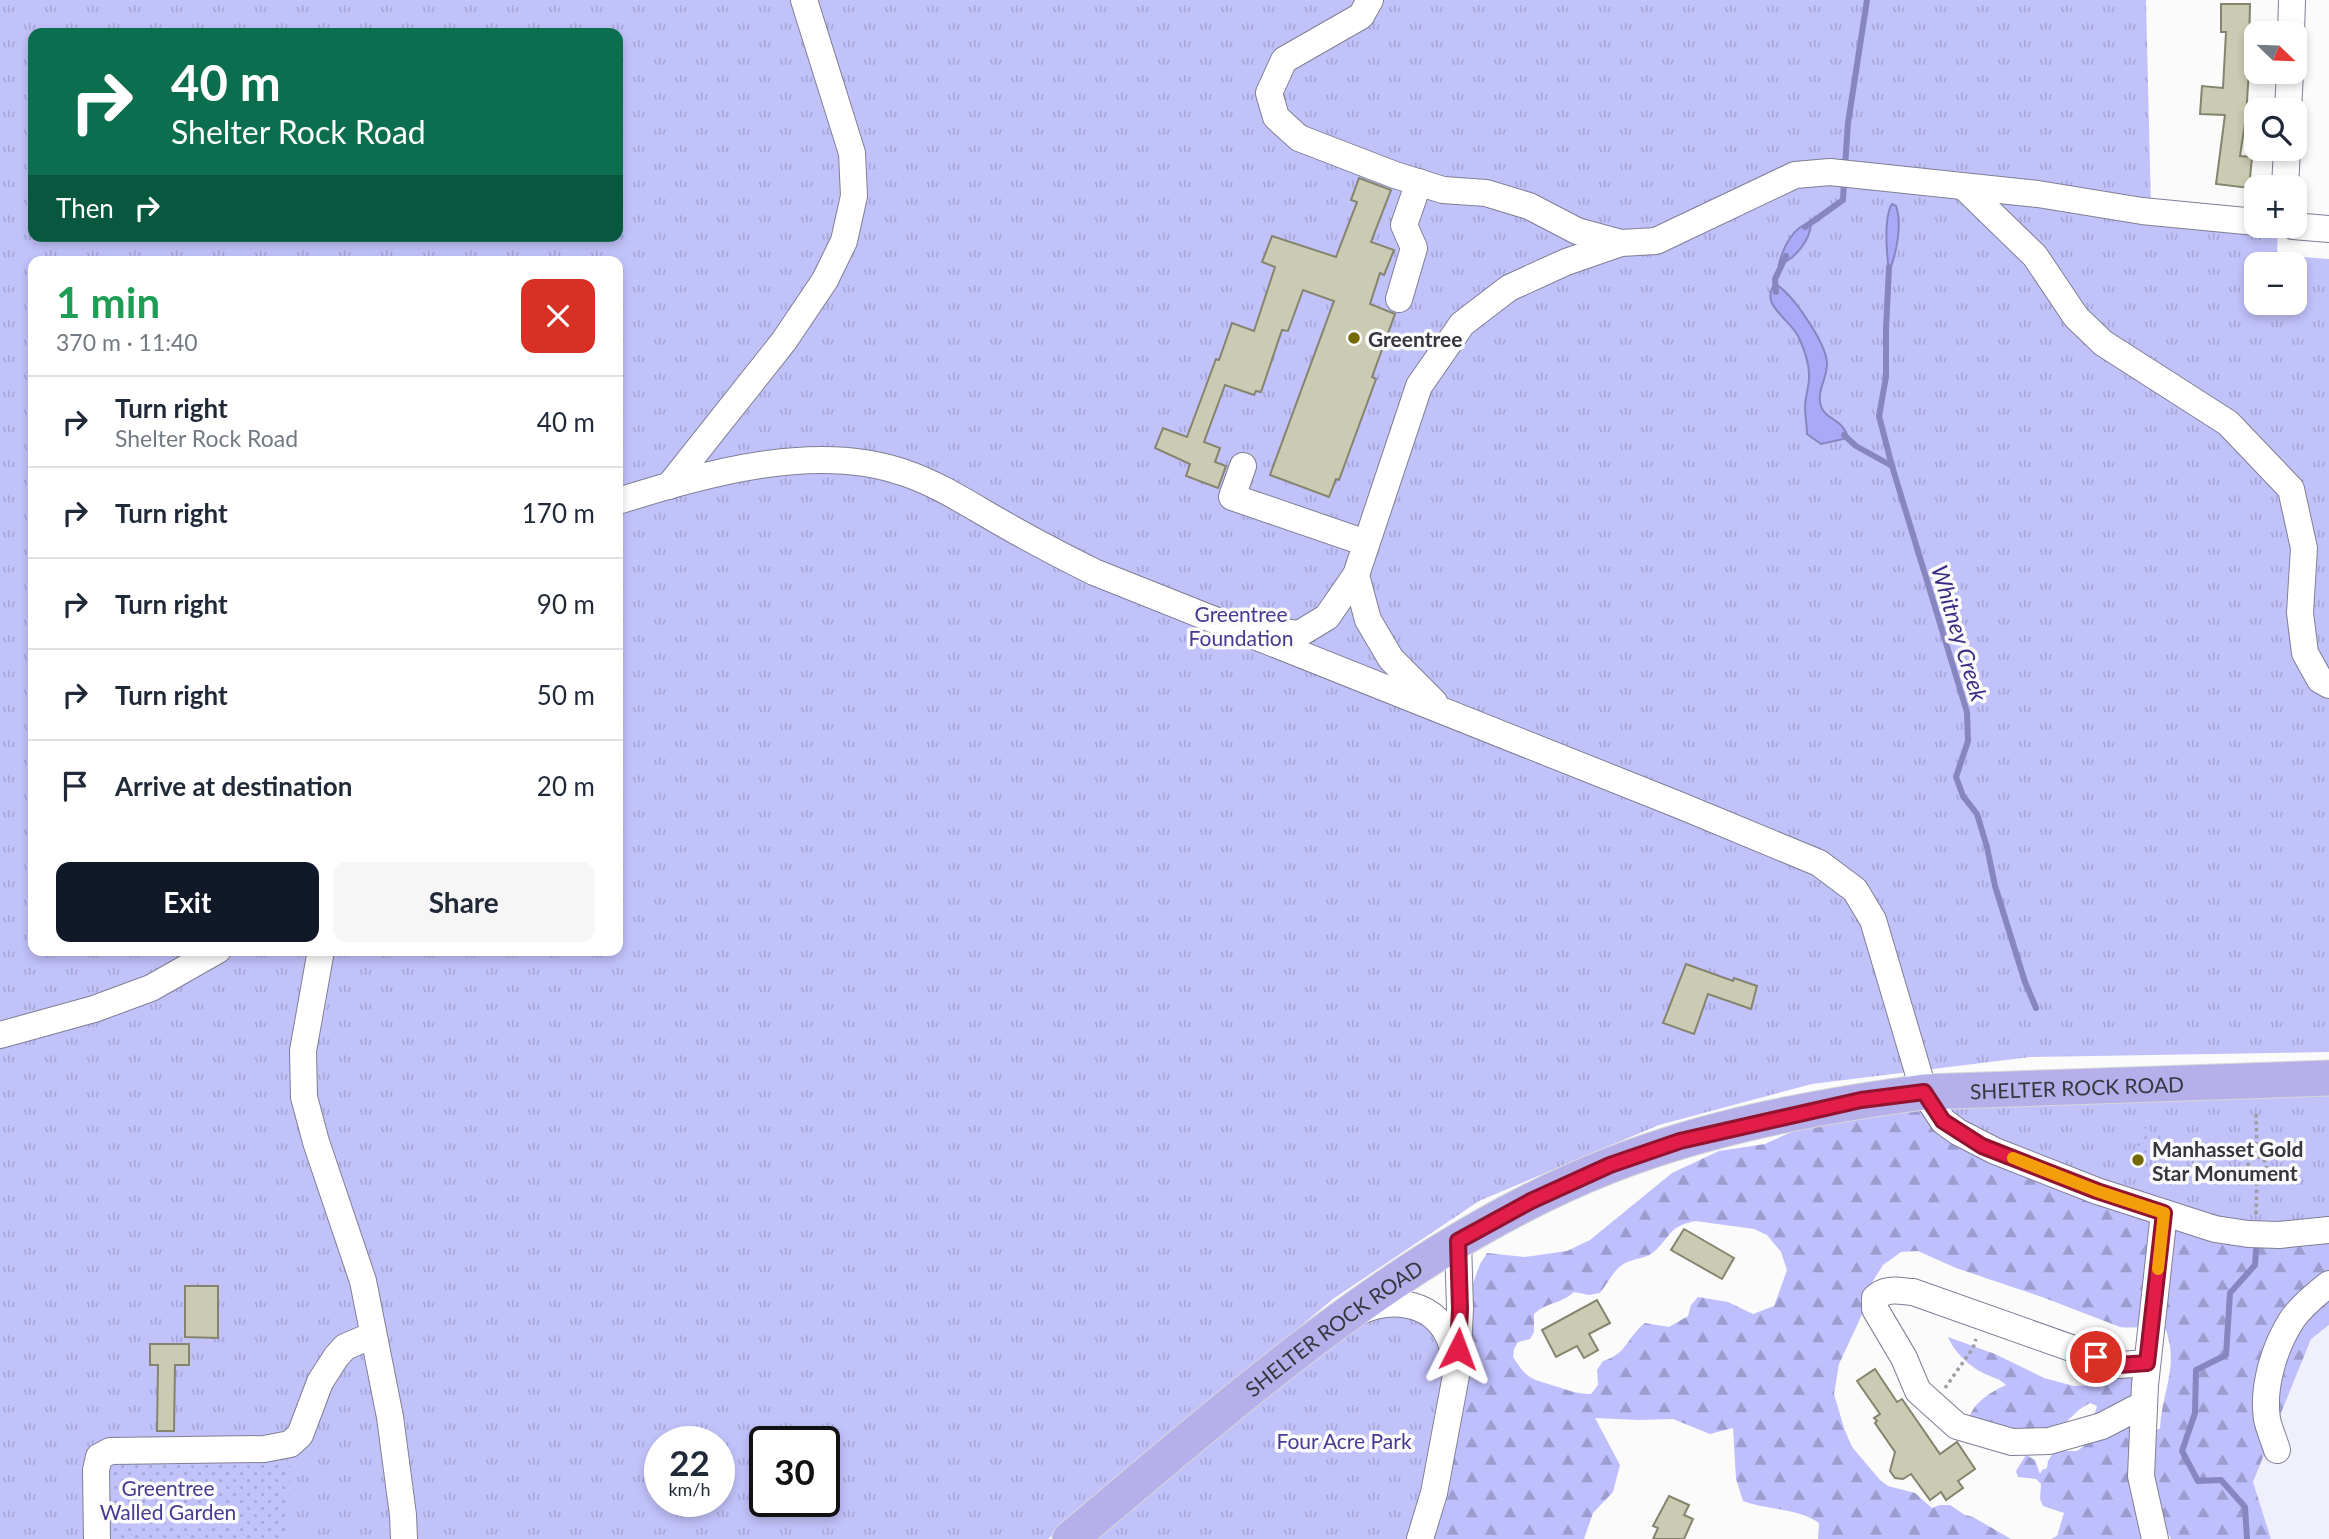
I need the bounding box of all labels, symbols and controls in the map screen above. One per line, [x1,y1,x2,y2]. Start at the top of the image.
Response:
north arrow [2244,21,2306,84]
map controls [2244,21,2307,315]
text: 40 m [171,53,281,111]
icon: right [56,56,147,147]
button: search [2244,98,2307,161]
text: Shelter Rock Road [171,112,426,151]
button: + [2244,175,2307,238]
icon: right [128,189,166,227]
text: Then [56,192,114,224]
button: − [2244,252,2307,315]
text: 1 min [56,277,160,327]
button: close [521,279,595,353]
place label: Greentree [1368,326,1463,351]
text: 370 m · 11:40 [56,328,198,356]
marker: Greentree [1346,330,1362,346]
text: Turn right [115,392,228,424]
icon: right [56,403,94,441]
text: 40 m [537,406,595,438]
text: Shelter Rock Road [115,424,298,452]
icon: right [56,494,94,532]
text: Turn right [115,497,228,529]
text: 170 m [522,497,595,529]
water label: Whitney Creek [1926,562,1994,706]
icon: right [56,585,94,623]
text: Turn right [115,588,228,620]
text: 90 m [537,588,595,620]
park label: Greentree Foundation [1189,601,1293,650]
icon: right [56,676,94,714]
text: Turn right [115,679,228,711]
text: 50 m [537,679,595,711]
icon: arrive [56,767,94,805]
text: Arrive at destination [115,770,352,802]
text: 20 m [537,770,595,802]
button: Exit [56,862,319,942]
button: Share [333,862,595,942]
street label: SHELTER ROCK ROAD [1969,1071,2184,1103]
place label: Manhasset Gold Star Monument [2152,1136,2303,1185]
marker: Manhasset Gold Star Monument [2130,1152,2146,1168]
street label: SHELTER ROCK ROAD [1239,1254,1427,1401]
position arrow [1421,1312,1495,1386]
pin [2066,1327,2126,1387]
icon: arrive [2077,1338,2115,1376]
speed limit sign: 30 [749,1426,840,1517]
park label: Four Acre Park [1276,1428,1412,1453]
text: 22 [669,1441,710,1483]
park label: Greentree Walled Garden [100,1475,236,1524]
text: km/h [668,1478,711,1500]

